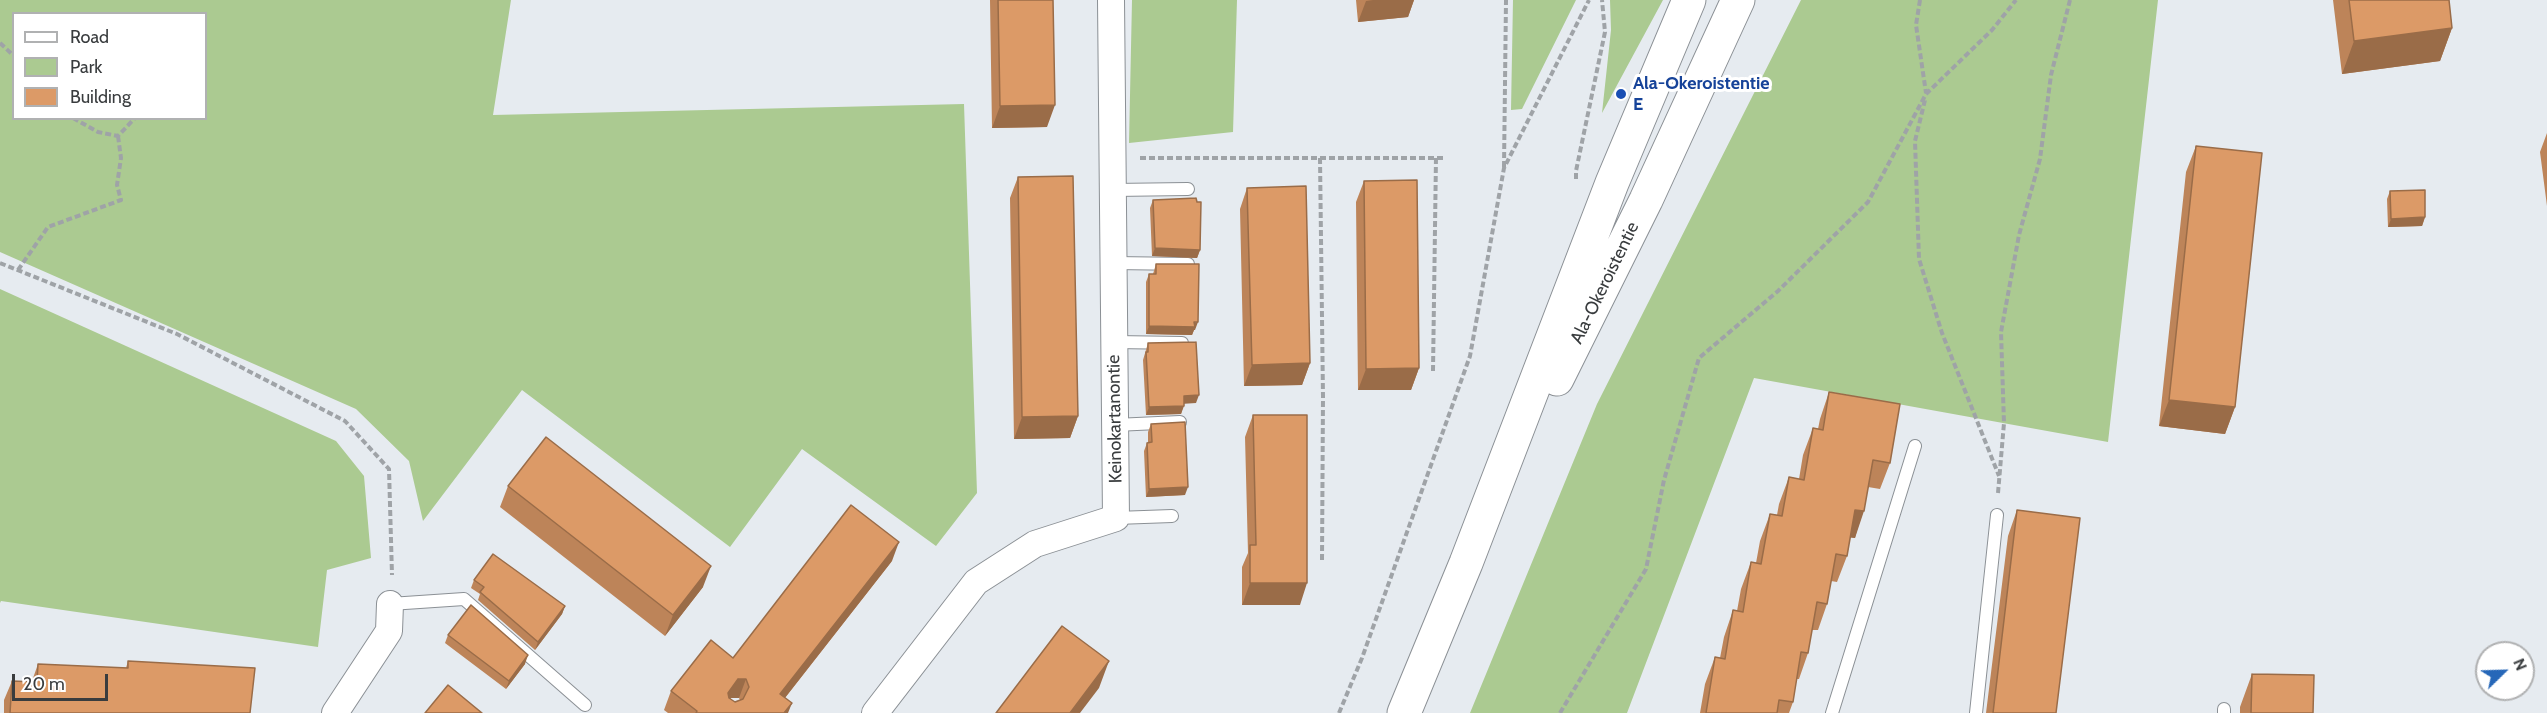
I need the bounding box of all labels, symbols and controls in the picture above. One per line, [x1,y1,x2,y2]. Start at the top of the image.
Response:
legend [12,12,207,120]
text: Road [70,26,109,48]
text: Park [70,56,102,78]
place label: Ala-Okeroistentie E [1633,73,1770,116]
text: Building [70,86,131,108]
marker: Ala-Okeroistentie E [1614,87,1628,101]
street label: Ala-Okeroistentie [1566,219,1644,347]
street label: Keinokartanontie [1103,355,1127,483]
north arrow [2475,641,2535,701]
text: N [2509,656,2531,673]
scale bar [15,662,111,700]
text: 20 m [23,673,65,695]

